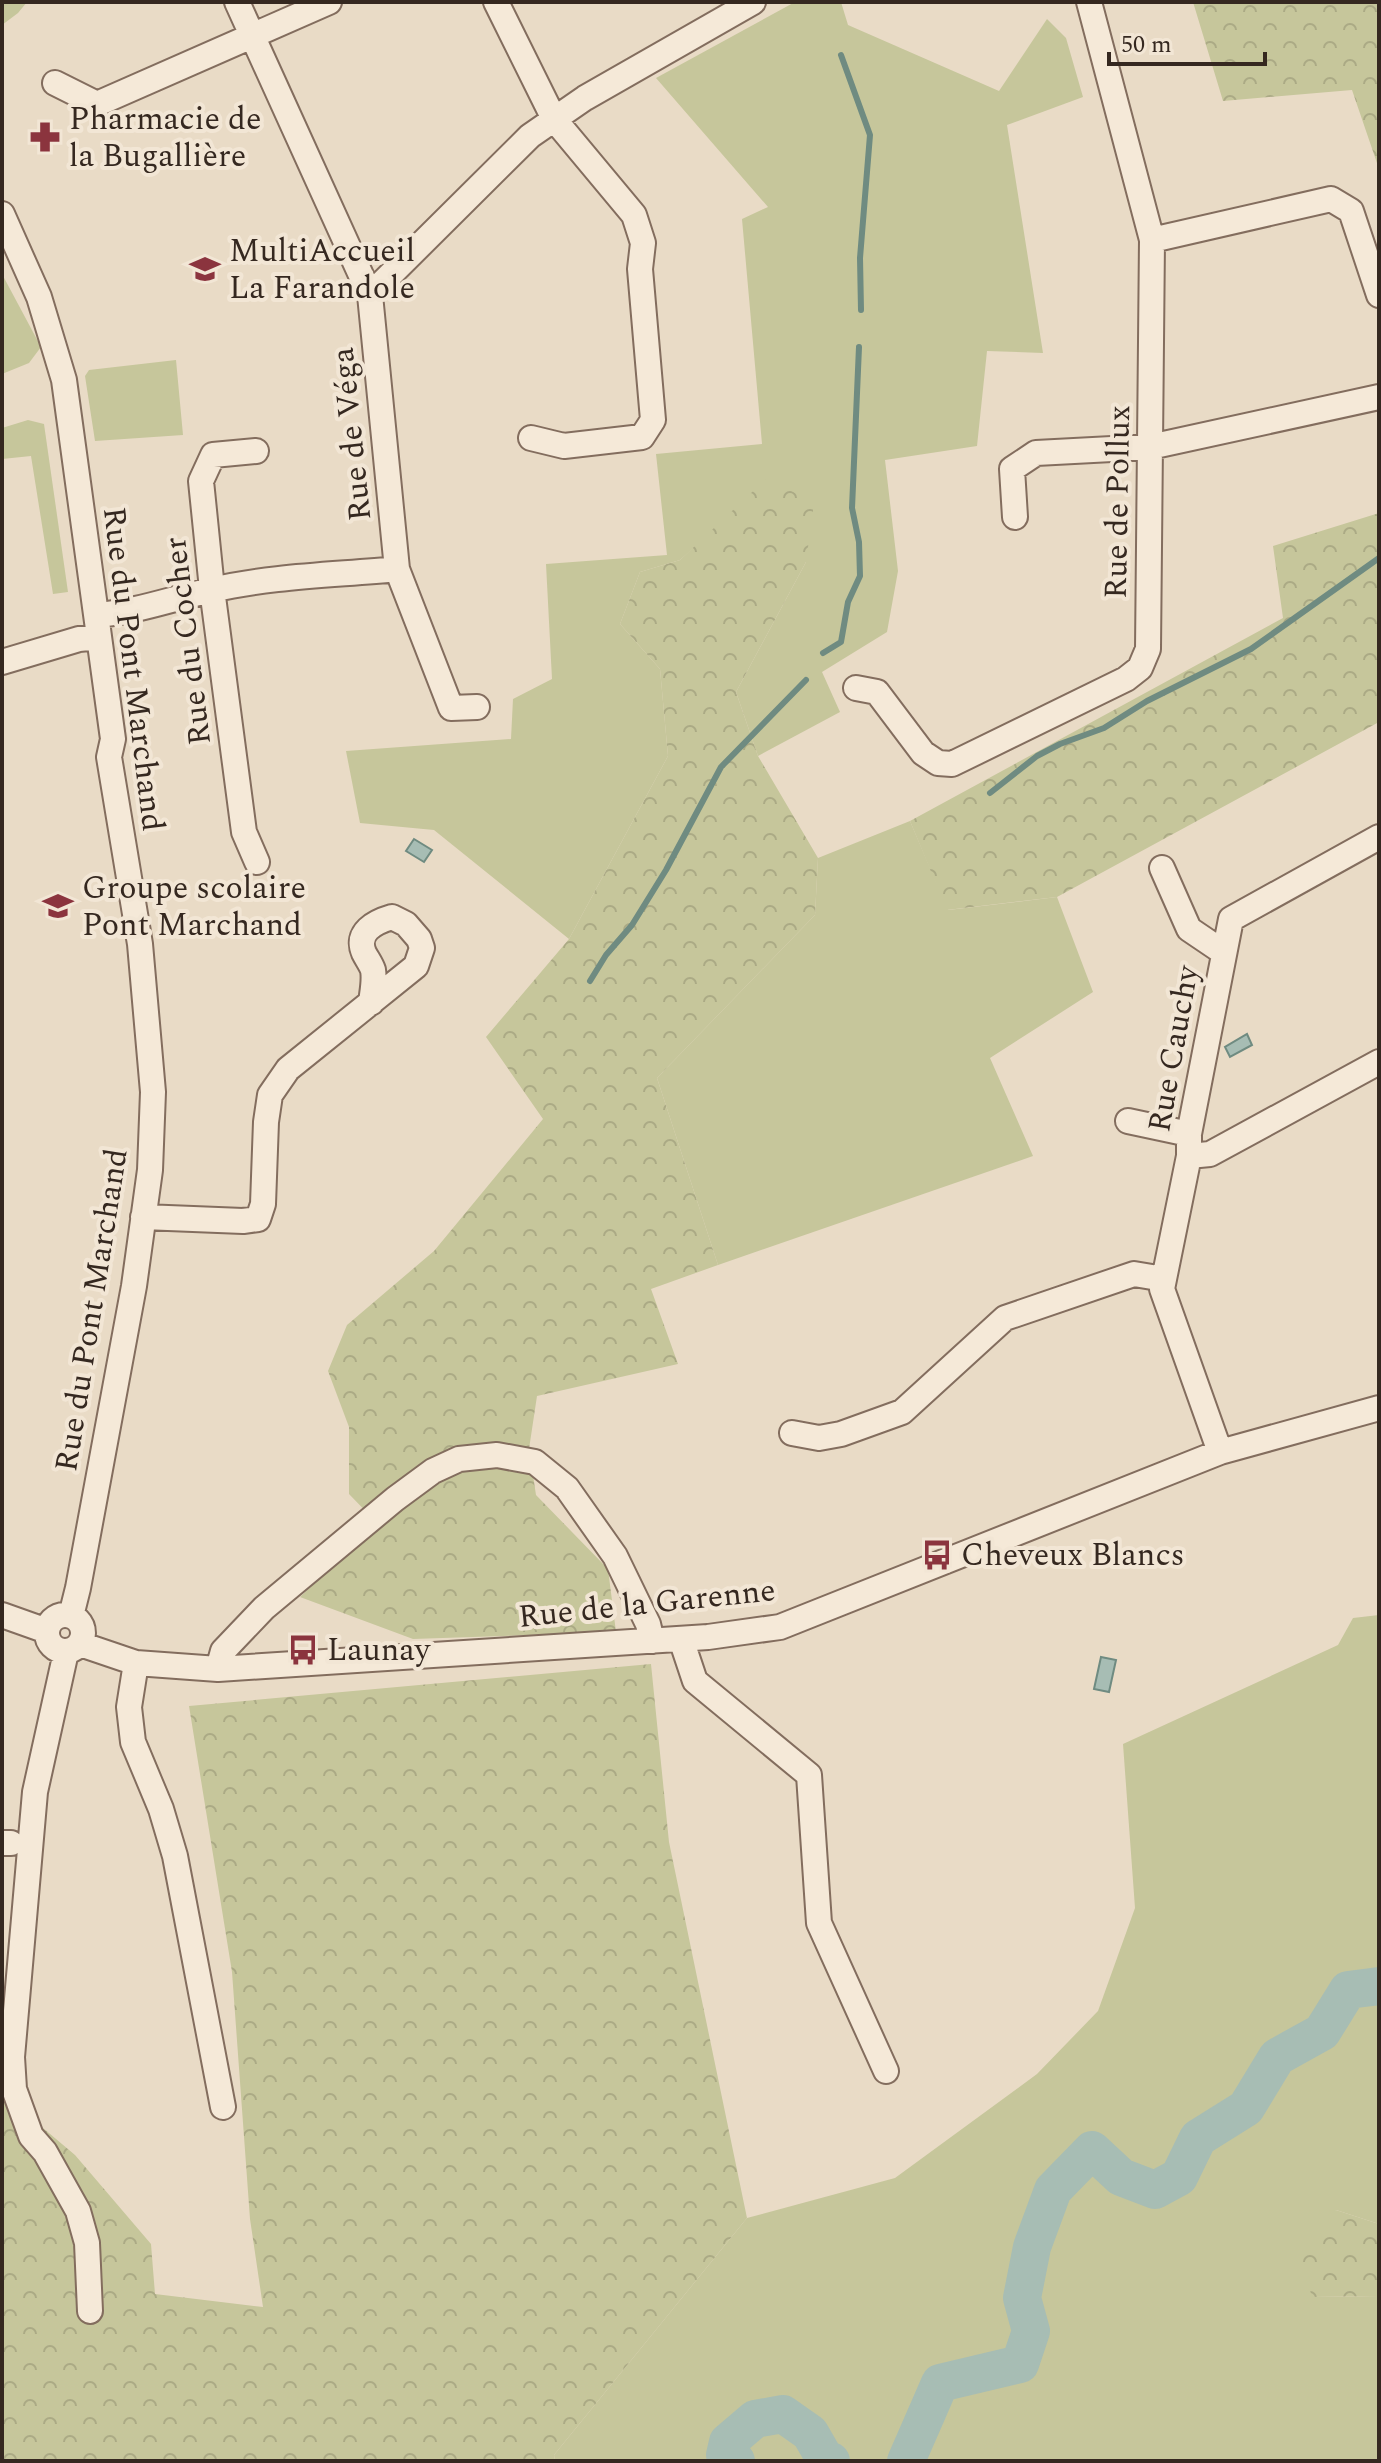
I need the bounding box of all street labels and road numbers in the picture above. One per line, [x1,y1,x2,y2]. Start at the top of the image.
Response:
street label: Rue de Véga [318,344,385,523]
street label: Rue de Pollux [1092,405,1144,599]
street label: Rue du Pont Marchand [89,504,177,834]
street label: Rue du Cocher [151,534,225,748]
street label: Rue Cauchy [1135,960,1213,1136]
street label: Rue du Pont Marchand [42,1145,142,1475]
street label: Rue de la Garenne [516,1566,778,1642]

